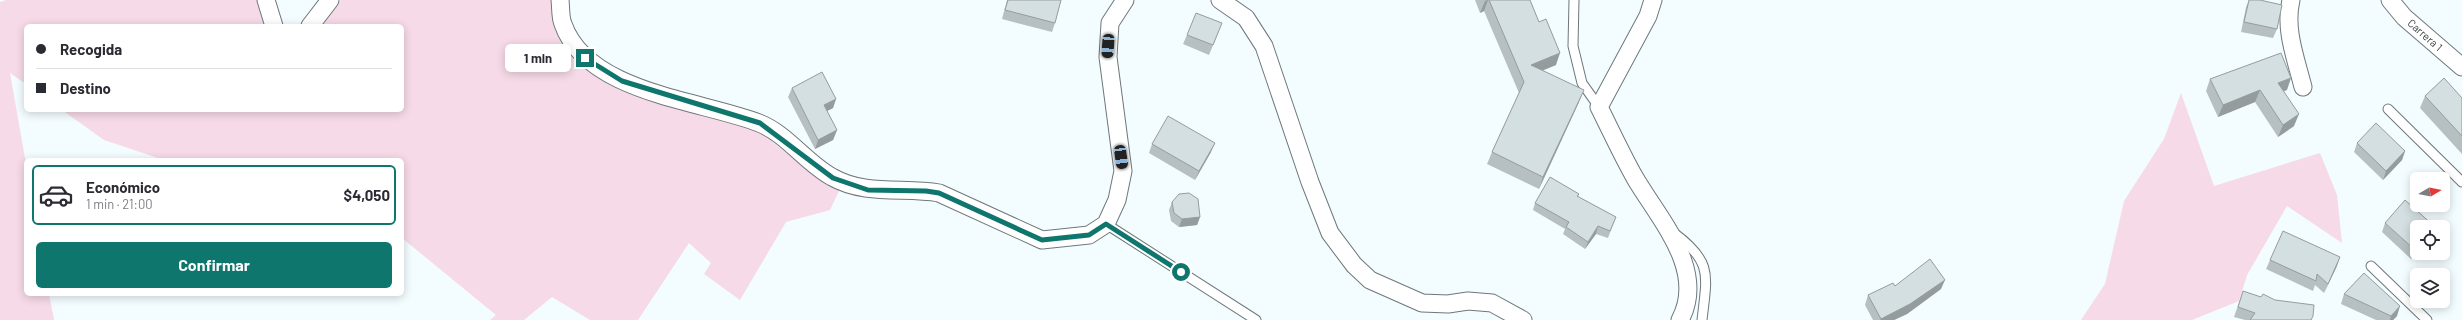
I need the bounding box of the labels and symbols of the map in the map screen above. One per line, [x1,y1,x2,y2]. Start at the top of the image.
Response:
street label: Carrera 1 [2405,16,2445,53]
car [1101,34,1115,58]
callout: 1 min [505,44,571,72]
route end [576,49,594,67]
car [1113,144,1129,170]
north arrow [2410,172,2450,212]
route start [1172,263,1190,281]

